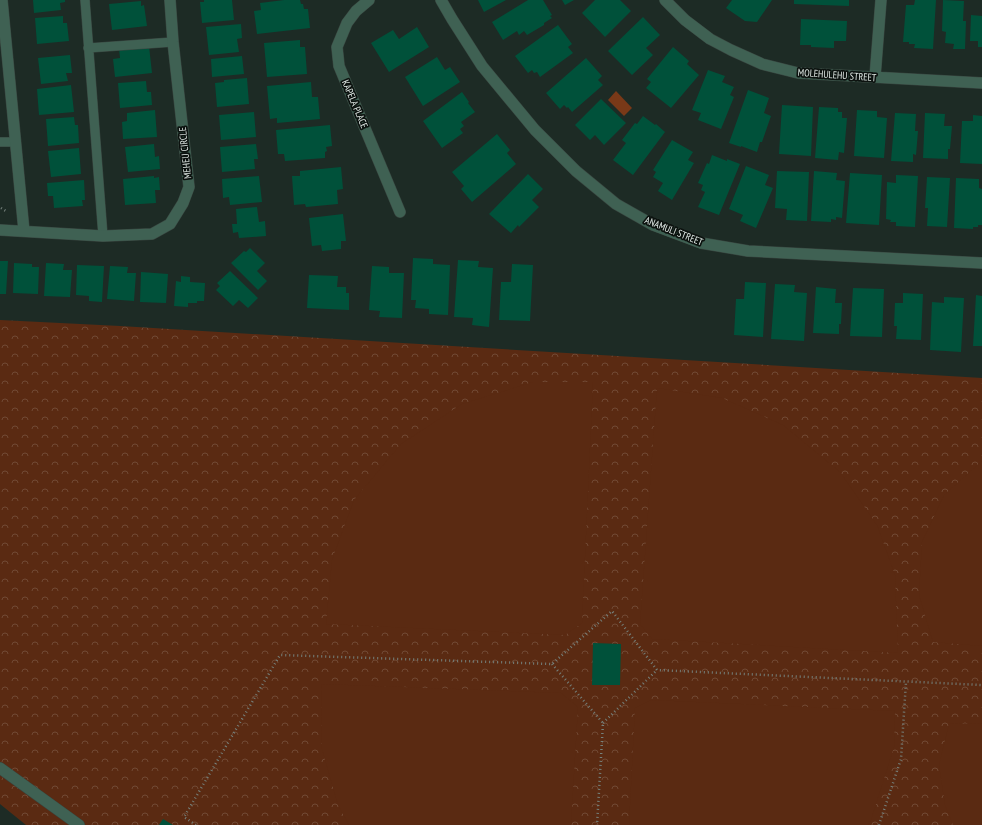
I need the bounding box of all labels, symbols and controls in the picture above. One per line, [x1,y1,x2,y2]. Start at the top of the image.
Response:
street label: MOLEHULEHU STREET [797,66,877,84]
street label: KAPELA PLACE [339,78,371,130]
street label: MEHEU CIRCLE [176,126,194,180]
street label: ANAMULI STREET [643,213,705,249]

